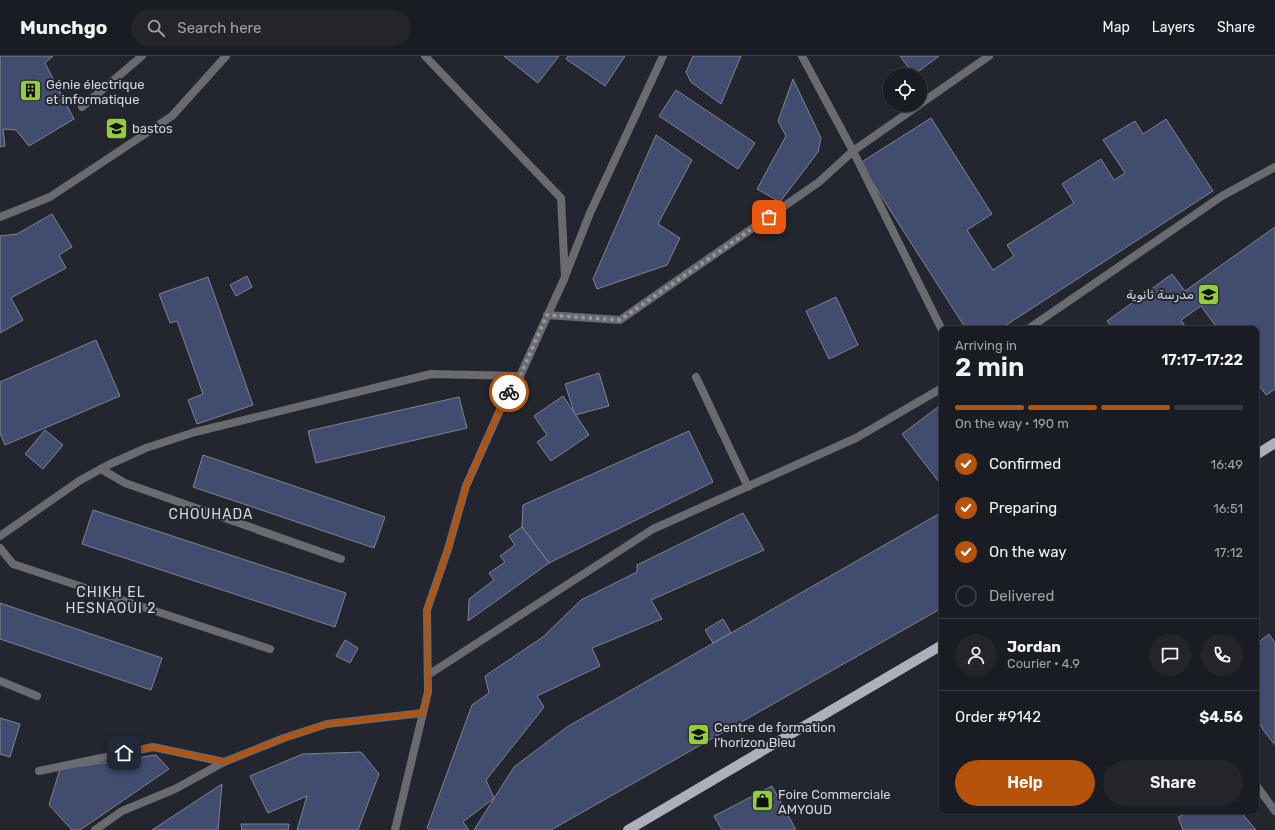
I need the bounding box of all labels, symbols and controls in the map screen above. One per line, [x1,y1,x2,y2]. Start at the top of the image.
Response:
search box [131,10,411,46]
text: Munchgo [20,16,107,39]
icon: search [145,17,167,39]
text: Search here [177,19,262,37]
text: Map [1103,19,1130,36]
text: Layers [1152,19,1195,36]
text: Share [1217,19,1255,36]
map controls [883,68,927,112]
button: locate [883,68,927,112]
place label: Génie électrique et informatique [46,77,145,107]
building icon: Génie électrique et informatique [17,78,43,104]
school or university icon: bastos [104,115,130,141]
place label: bastos [132,121,173,136]
pin [752,200,786,234]
icon: bag [758,206,780,228]
school or university icon: مدرسة ثانوية [1196,281,1222,307]
place label: مدرسة ثانوية [1126,287,1194,303]
text: Arriving in [955,338,1017,353]
text: 17:17–17:22 [1161,351,1243,369]
text: 2 min [955,352,1024,383]
courier [489,372,529,412]
icon: bike [498,381,520,403]
text: On the way · 190 m [955,416,1069,431]
icon: check [955,453,977,475]
text: Confirmed [989,455,1061,473]
text: 16:49 [1211,457,1243,472]
icon: check [955,497,977,519]
text: Preparing [989,499,1057,517]
text: 16:51 [1213,501,1243,516]
district label: CHOUHADA [169,506,253,523]
icon: check [955,541,977,563]
text: On the way [989,543,1067,561]
text: 17:12 [1214,545,1243,560]
district label: CHIKH EL HESNAOUI 2 [66,584,156,617]
text: Delivered [989,587,1054,605]
button: person [955,634,997,676]
button: chat [1149,634,1191,676]
button: phone [1201,634,1243,676]
text: Jordan [1007,638,1061,656]
text: Courier · 4.9 [1007,656,1080,671]
text: Order #9142 [955,708,1041,726]
text: $4.56 [1199,708,1243,726]
place label: Centre de formation l’horizon Bleu [714,720,836,750]
school or university icon: Centre de formation l’horizon Bleu [685,721,711,747]
pin [107,736,141,770]
icon: home [113,742,135,764]
button: Help [955,760,1095,806]
button: Share [1103,760,1243,806]
place label: Foire Commerciale AMYOUD [778,787,891,817]
shop icon: Foire Commerciale AMYOUD [749,788,775,814]

